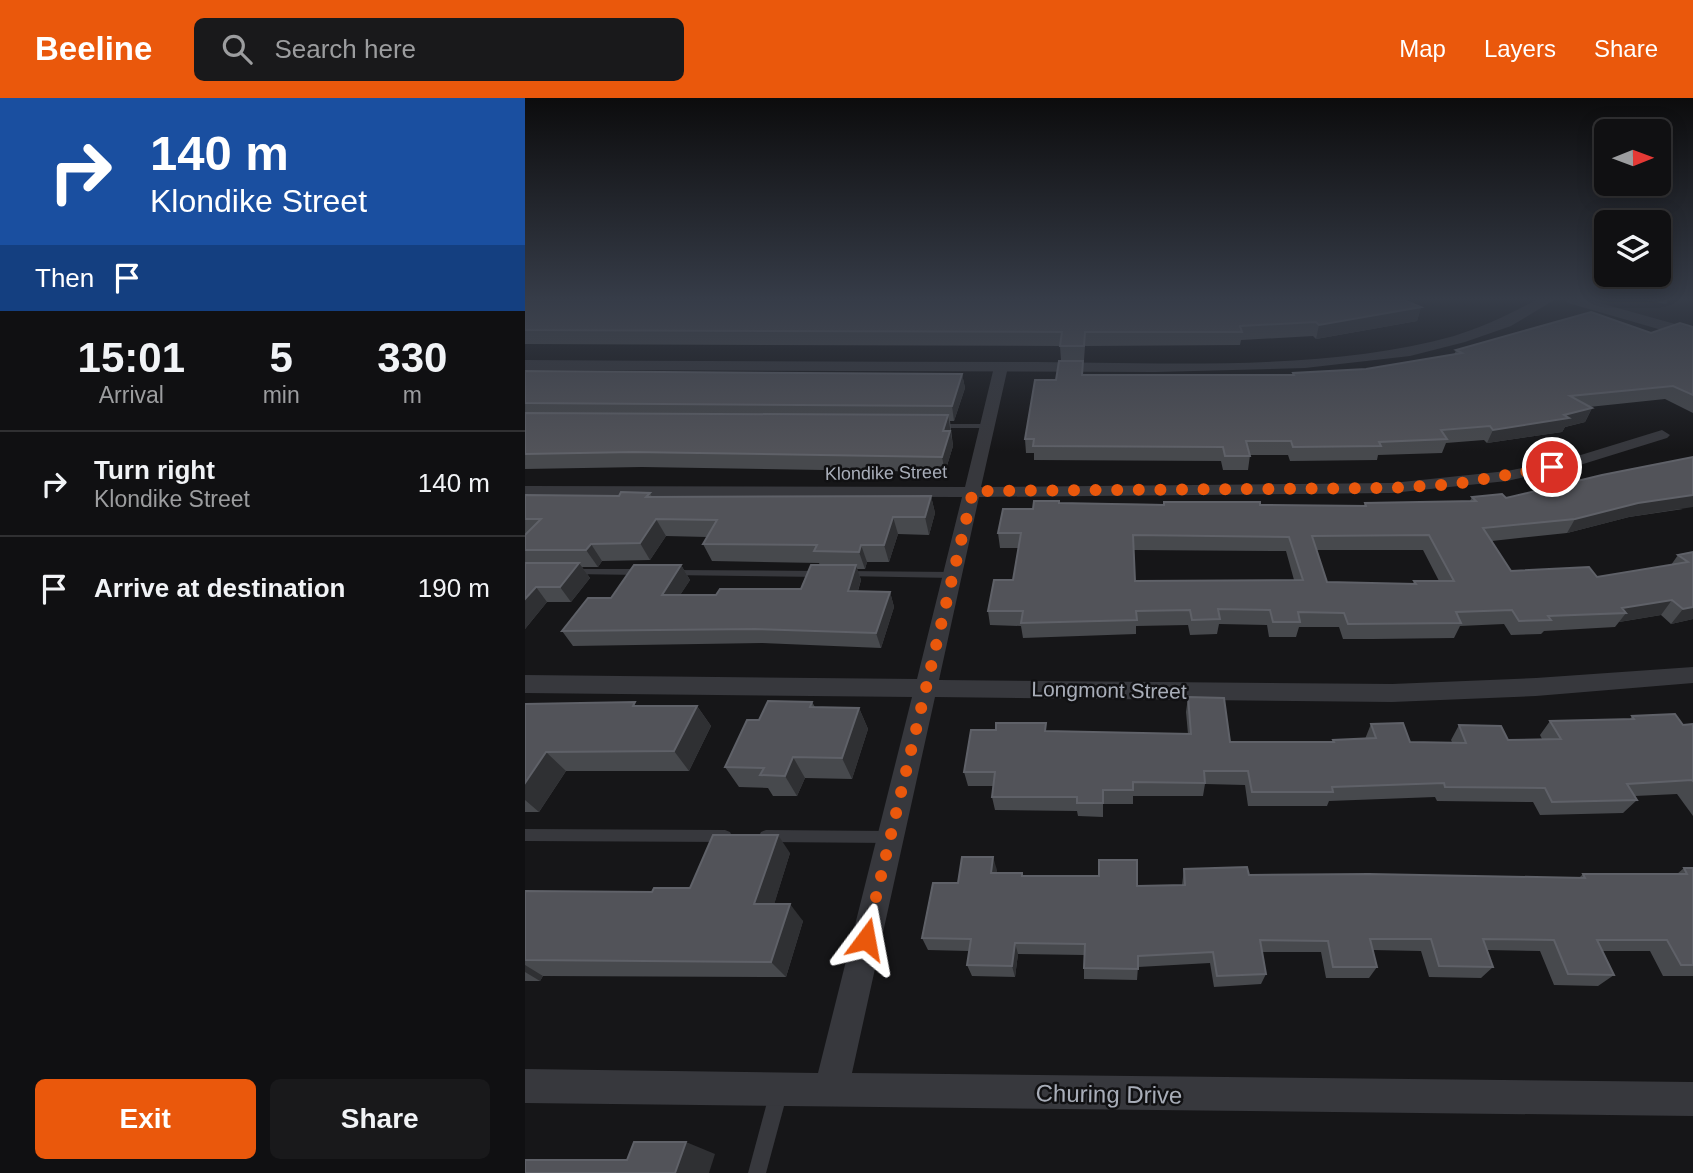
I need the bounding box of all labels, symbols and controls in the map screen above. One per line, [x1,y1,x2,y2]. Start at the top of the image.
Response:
search box [194,18,684,81]
text: Beeline [35,30,152,67]
icon: search [218,30,256,68]
text: Search here [274,34,416,64]
text: Map [1399,35,1446,62]
text: Layers [1484,35,1556,62]
text: Share [1594,35,1658,62]
north arrow [1594,119,1671,196]
map controls [1594,119,1671,287]
icon: right [35,126,126,217]
text: 140 m [150,126,289,180]
text: Klondike Street [150,183,367,219]
button: layers [1594,210,1671,287]
icon: arrive [108,259,146,297]
text: Then [35,263,94,293]
text: 15:01 [78,334,185,381]
text: 5 [269,334,293,381]
text: 330 [377,334,447,381]
text: Arrival [99,382,164,408]
text: min [263,382,300,408]
text: m [403,382,422,408]
pin [1522,437,1582,497]
icon: arrive [1533,448,1571,486]
text: Turn right [94,455,215,485]
street label: Klondike Street [825,462,947,484]
icon: right [35,465,73,503]
text: 140 m [418,468,490,498]
text: Klondike Street [94,486,250,512]
icon: arrive [35,570,73,608]
text: Arrive at destination [94,573,345,603]
text: 190 m [418,573,490,603]
street label: Longmont Street [1031,677,1187,703]
position arrow [829,902,903,976]
button: Exit [35,1079,256,1159]
button: Share [270,1079,490,1159]
street label: Churing Drive [1035,1079,1183,1109]

